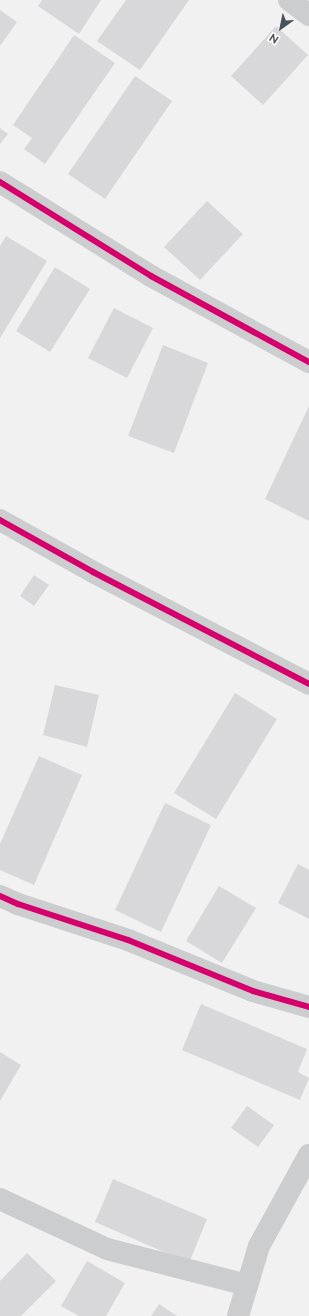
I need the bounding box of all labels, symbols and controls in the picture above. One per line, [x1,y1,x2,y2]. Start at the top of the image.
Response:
north arrow [261,8,301,48]
text: N [267,31,281,46]

